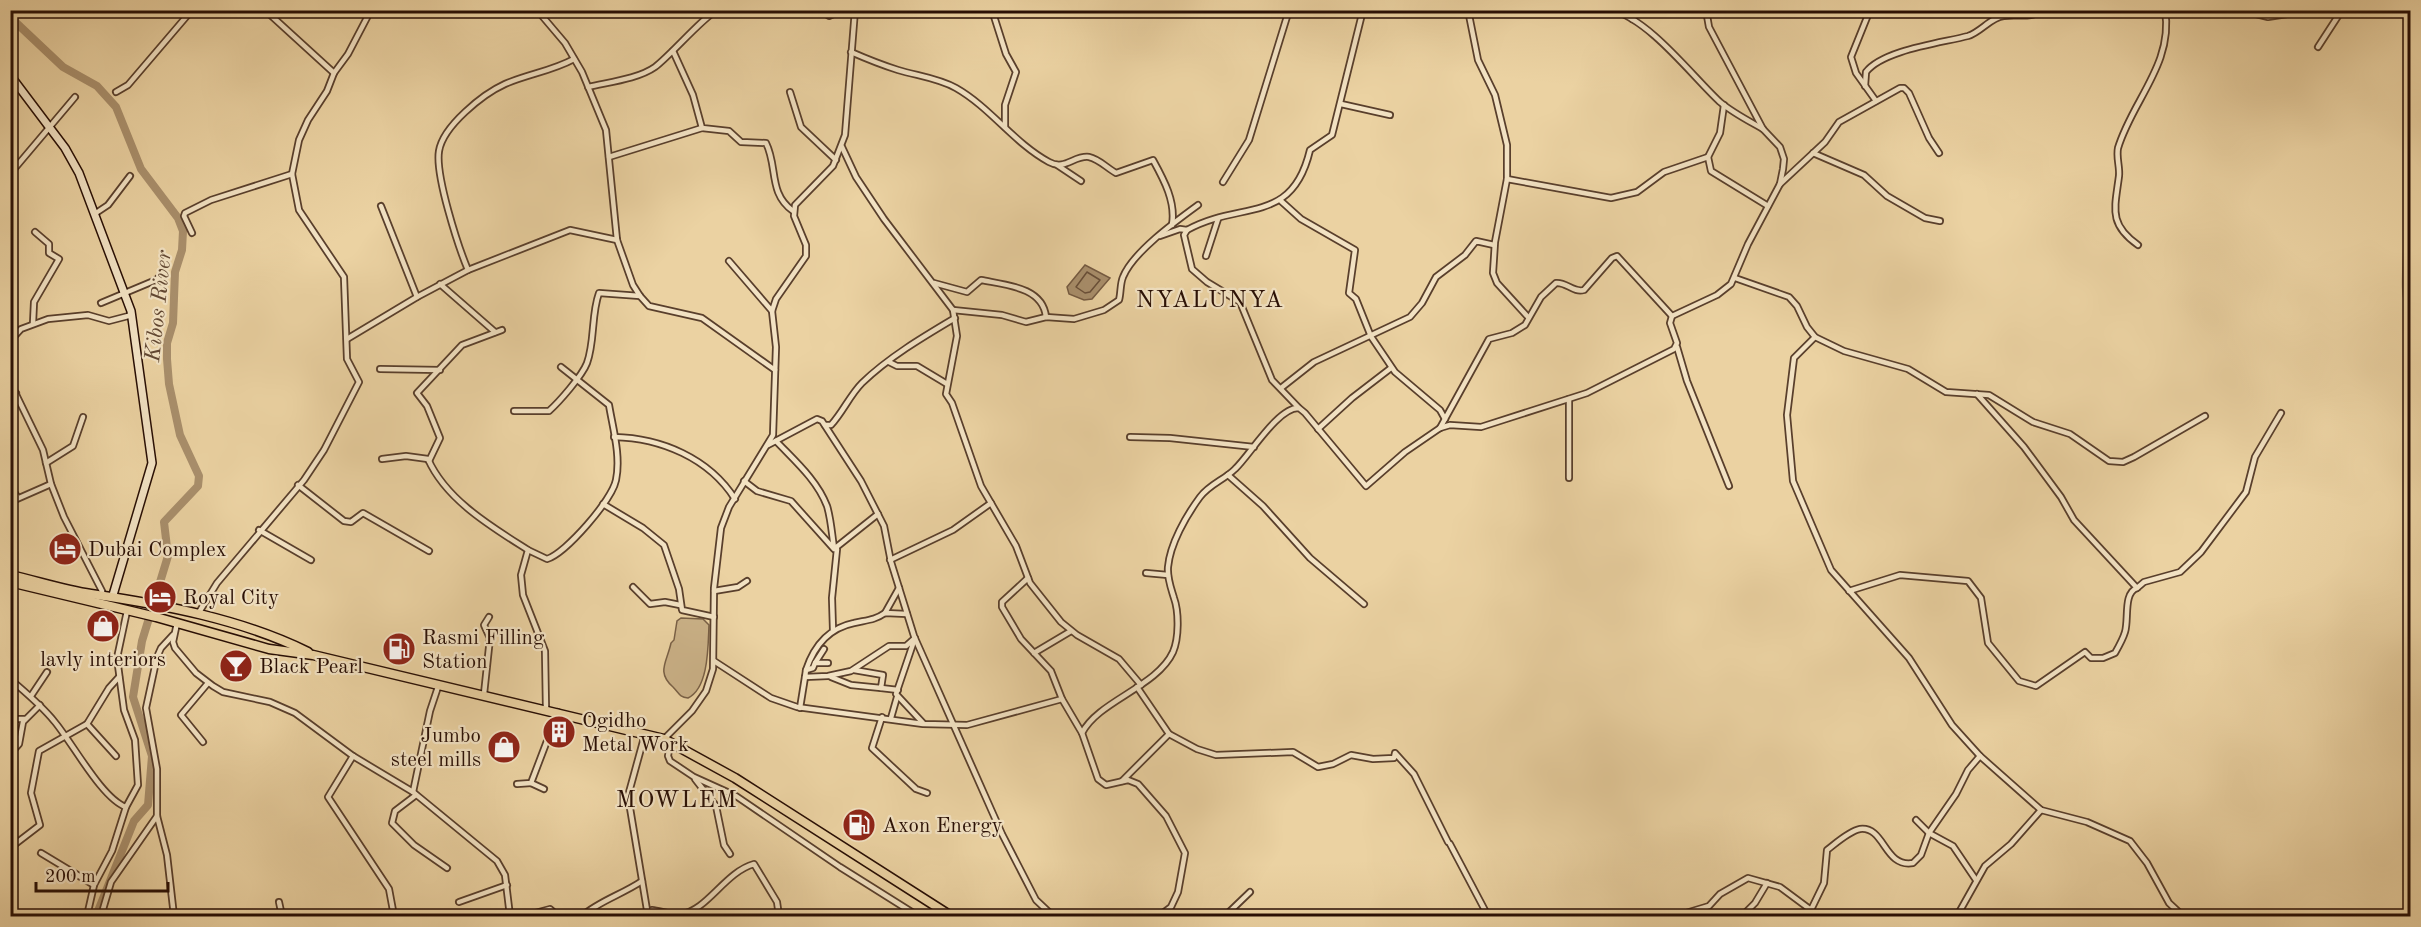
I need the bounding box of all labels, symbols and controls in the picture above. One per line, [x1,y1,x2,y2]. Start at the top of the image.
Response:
water label: Kibos River [142,249,176,364]
district label: NYALUNYA [1136,289,1284,313]
hotel icon: Dubai Complex [47,531,83,567]
place label: Dubai Complex [88,540,227,561]
hotel icon: Royal City [142,579,178,615]
place label: Royal City [183,588,279,609]
shop icon: lavly interiors [85,608,121,644]
place label: Rasmi Filling Station [422,628,545,673]
fuel station icon: Rasmi Filling Station [381,631,417,667]
bar icon: Black Pearl [218,648,254,684]
place label: lavly interiors [40,650,166,671]
place label: Black Pearl [259,657,363,678]
place label: Ogidho Metal Work [582,711,689,756]
building icon: Ogidho Metal Work [541,714,577,750]
place label: Jumbo steel mills [391,726,481,771]
shop icon: Jumbo steel mills [486,729,522,765]
district label: MOWLEM [616,789,738,813]
fuel station icon: Axon Energy [841,807,877,843]
place label: Axon Energy [882,816,1003,837]
scale bar [36,855,168,893]
text: 200 m [45,868,96,886]

